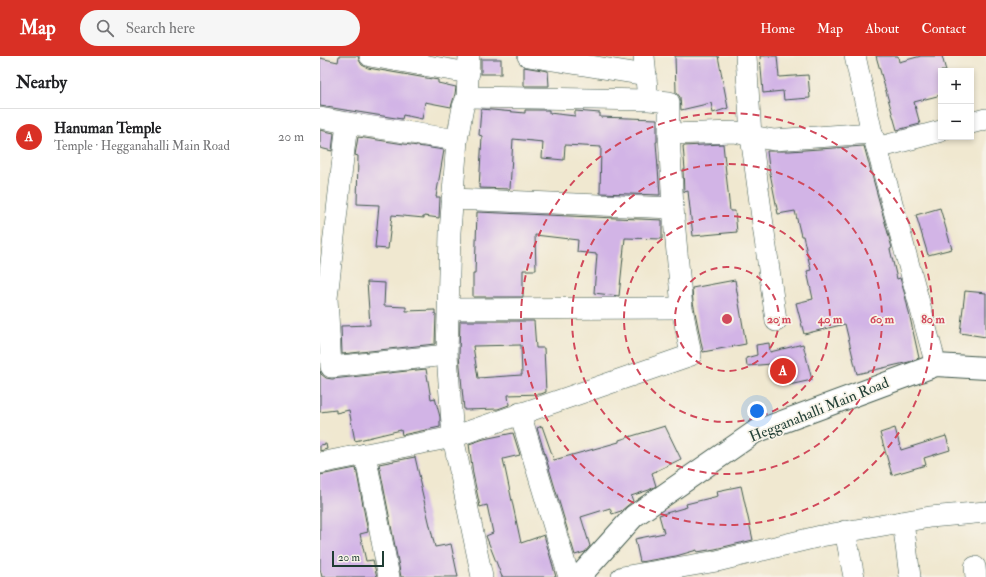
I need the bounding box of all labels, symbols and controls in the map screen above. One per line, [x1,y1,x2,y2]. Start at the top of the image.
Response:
search box [80,10,360,46]
text: Map [20,16,56,40]
icon: search [94,17,116,39]
text: Search here [126,19,195,38]
text: Home [760,20,795,37]
text: Map [817,20,843,37]
text: About [865,20,899,37]
text: Contact [921,20,966,37]
map controls [938,68,974,140]
button: + [938,68,974,104]
text: Nearby [16,72,67,93]
button: − [938,104,974,140]
text: Hanuman Temple [54,119,161,138]
text: A [25,129,33,145]
text: 20 m [278,129,304,145]
text: Temple · Hegganahalli Main Road [54,138,230,154]
centre of rings [720,312,734,326]
text: 20 m [767,312,792,327]
text: 40 m [817,312,843,327]
text: 60 m [870,312,895,327]
text: 80 m [921,312,945,327]
pin: A [770,356,796,386]
street label: Hegganahalli Main Road [746,373,892,447]
your location [747,401,767,421]
scale bar [332,549,384,568]
text: 20 m [338,551,360,564]

